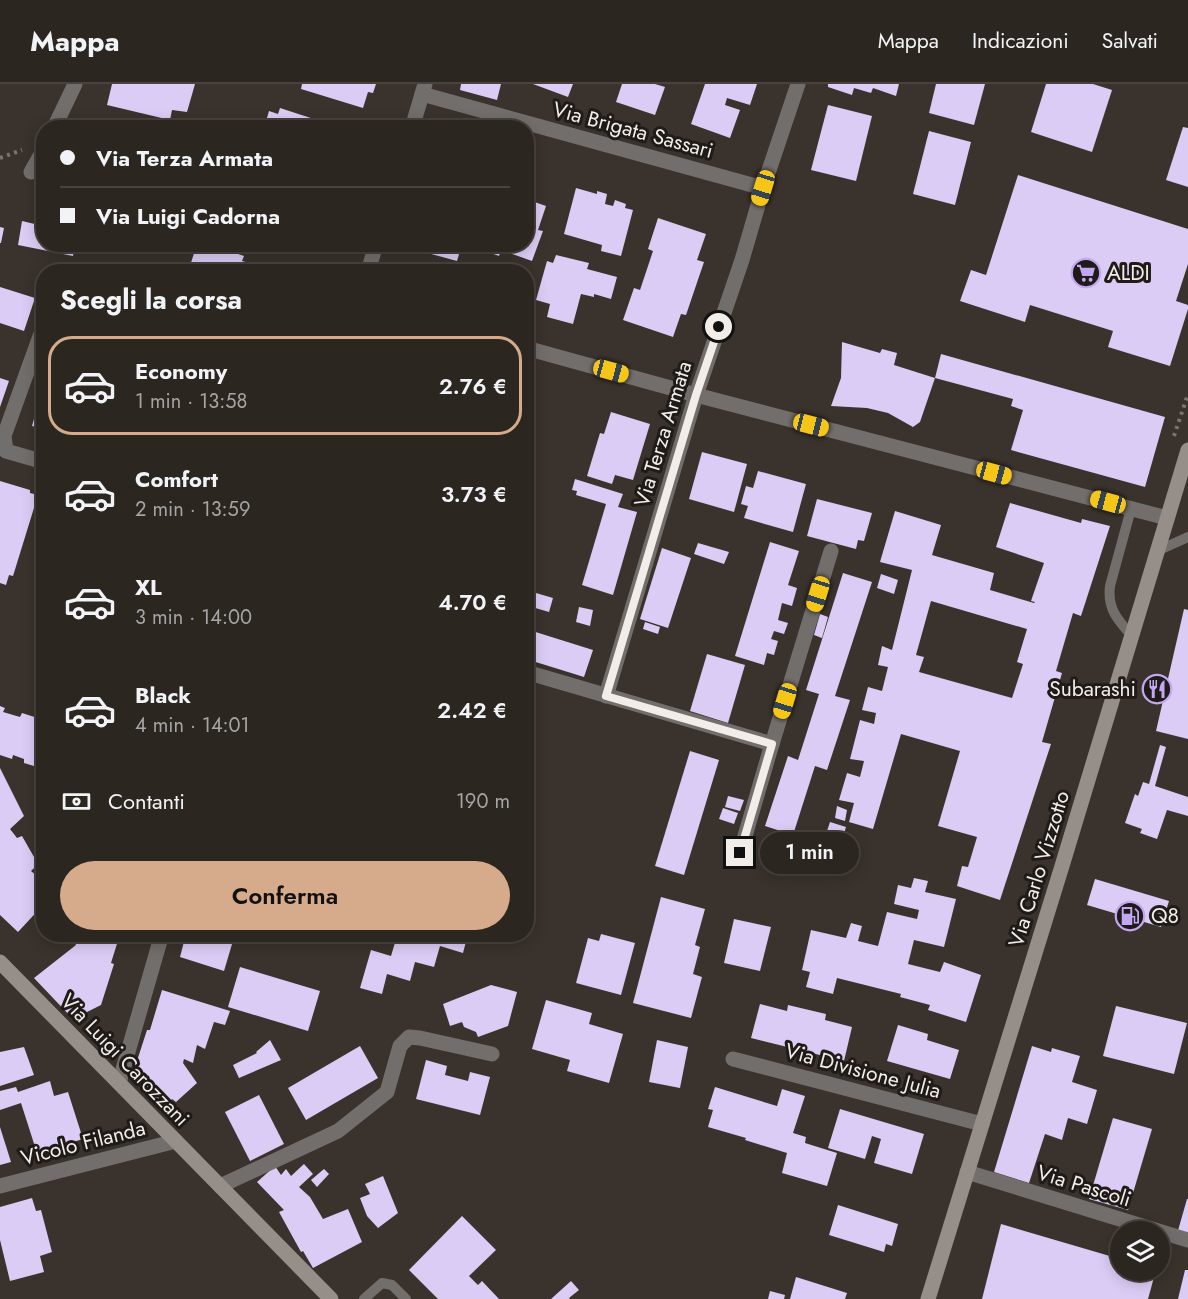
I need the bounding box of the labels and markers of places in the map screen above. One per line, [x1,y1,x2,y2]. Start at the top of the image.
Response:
supermarket icon: ALDI [1070,257,1102,289]
place label: ALDI [1107,258,1150,288]
restaurant icon: Subarashi [1141,673,1173,705]
place label: Subarashi [1049,674,1136,704]
fuel station icon: Q8 [1114,900,1146,932]
place label: Q8 [1151,901,1179,931]

